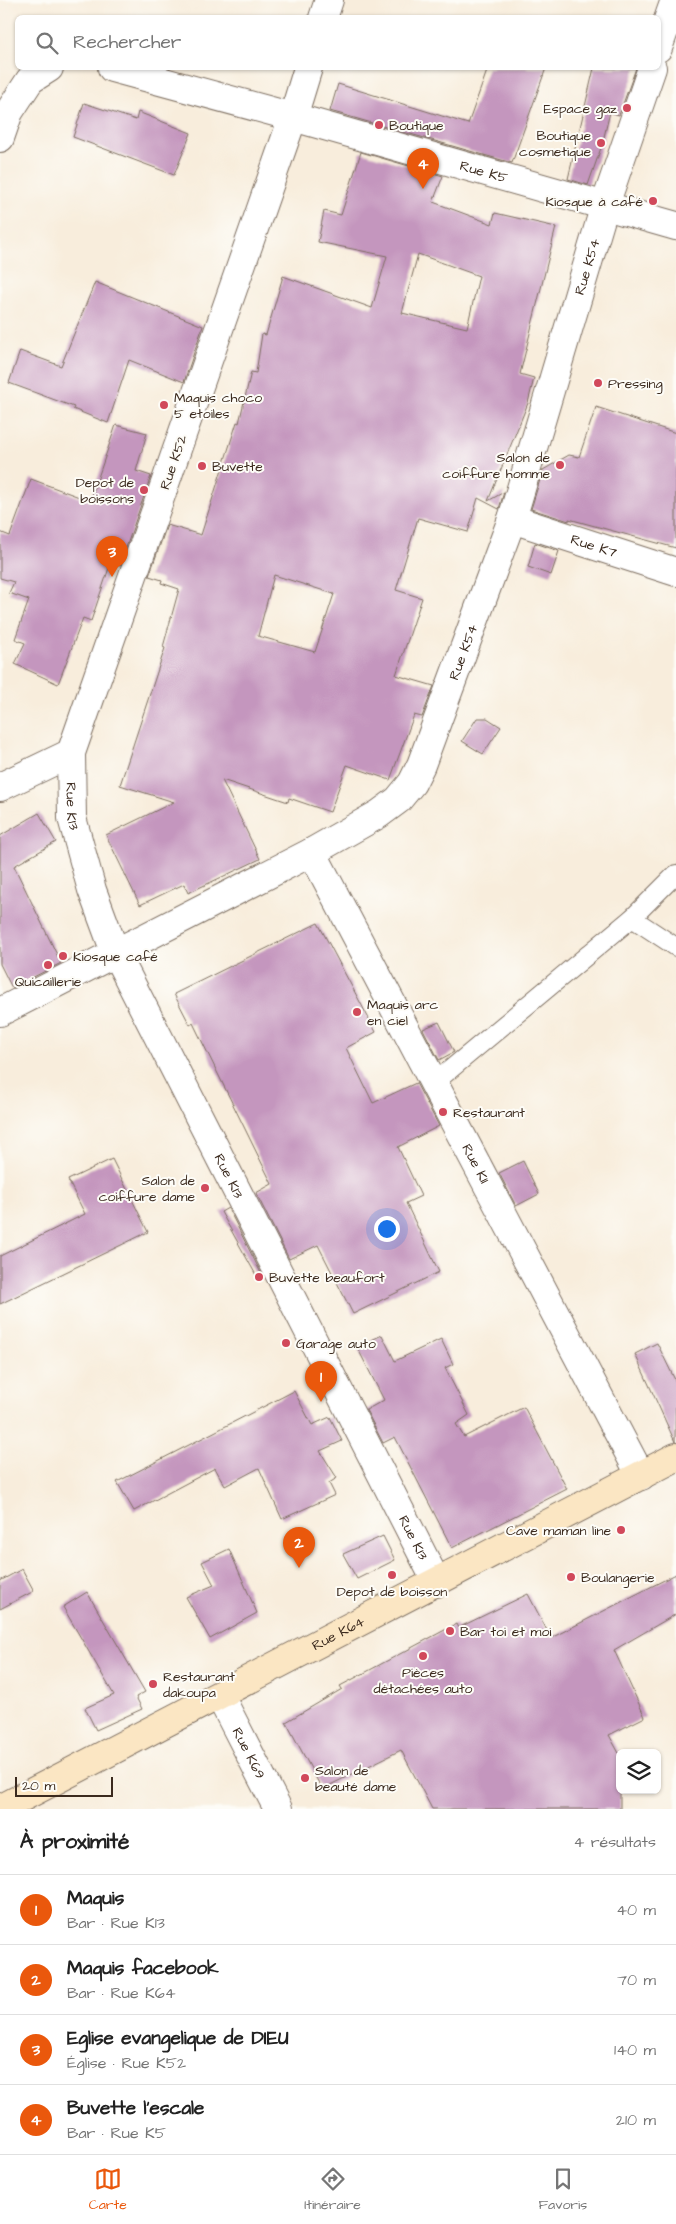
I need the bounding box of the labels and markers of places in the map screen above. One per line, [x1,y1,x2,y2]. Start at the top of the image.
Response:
place label: Espace gaz [543,99,617,119]
marker: Espace gaz [621,102,633,114]
place label: Boutique [389,116,444,136]
marker: Boutique [373,119,385,131]
place label: Boutique cosmetique [519,126,591,162]
marker: Boutique cosmetique [595,137,607,149]
pin: 4 [407,148,439,189]
place label: Kiosque à café [545,192,643,212]
marker: Kiosque à café [647,195,659,207]
place label: Pressing [608,374,663,394]
marker: Pressing [592,377,604,389]
place label: Maquis choco 5 etoiles [174,388,262,424]
marker: Maquis choco 5 etoiles [158,399,170,411]
place label: Salon de coiffure homme [442,448,550,484]
place label: Buvette [212,457,263,477]
marker: Salon de coiffure homme [554,459,566,471]
marker: Buvette [196,460,208,472]
place label: Depot de boissons [76,473,134,509]
marker: Depot de boissons [138,484,150,496]
pin: 3 [96,536,128,577]
place label: Kiosque café [73,947,158,967]
marker: Kiosque café [57,950,69,962]
marker: Quicaillerie [42,959,54,971]
place label: Quicaillerie [15,972,82,992]
place label: Maquis arc en ciel [367,995,439,1031]
marker: Maquis arc en ciel [351,1006,363,1018]
place label: Restaurant [453,1103,525,1123]
marker: Restaurant [437,1106,449,1118]
place label: Salon de coiffure dame [99,1171,195,1207]
marker: Salon de coiffure dame [199,1182,211,1194]
place label: Buvette beaufort [269,1268,385,1288]
marker: Buvette beaufort [253,1271,265,1283]
place label: Garage auto [296,1334,376,1354]
marker: Garage auto [280,1337,292,1349]
pin: 1 [305,1361,337,1402]
place label: Cave maman line [506,1521,611,1541]
marker: Cave maman line [615,1524,627,1536]
pin: 2 [283,1527,315,1568]
place label: Boulangerie [581,1568,655,1588]
marker: Depot de boisson [386,1569,398,1581]
marker: Boulangerie [565,1571,577,1583]
place label: Depot de boisson [337,1582,447,1602]
place label: Bar toi et moi [460,1622,551,1642]
marker: Bar toi et moi [444,1625,456,1637]
marker: Pièces détachées auto [417,1650,429,1662]
place label: Pièces détachées auto [374,1663,473,1699]
place label: Restaurant dakoupa [163,1667,235,1703]
marker: Restaurant dakoupa [147,1678,159,1690]
place label: Salon de beauté dame [315,1761,397,1797]
marker: Salon de beauté dame [299,1772,311,1784]

